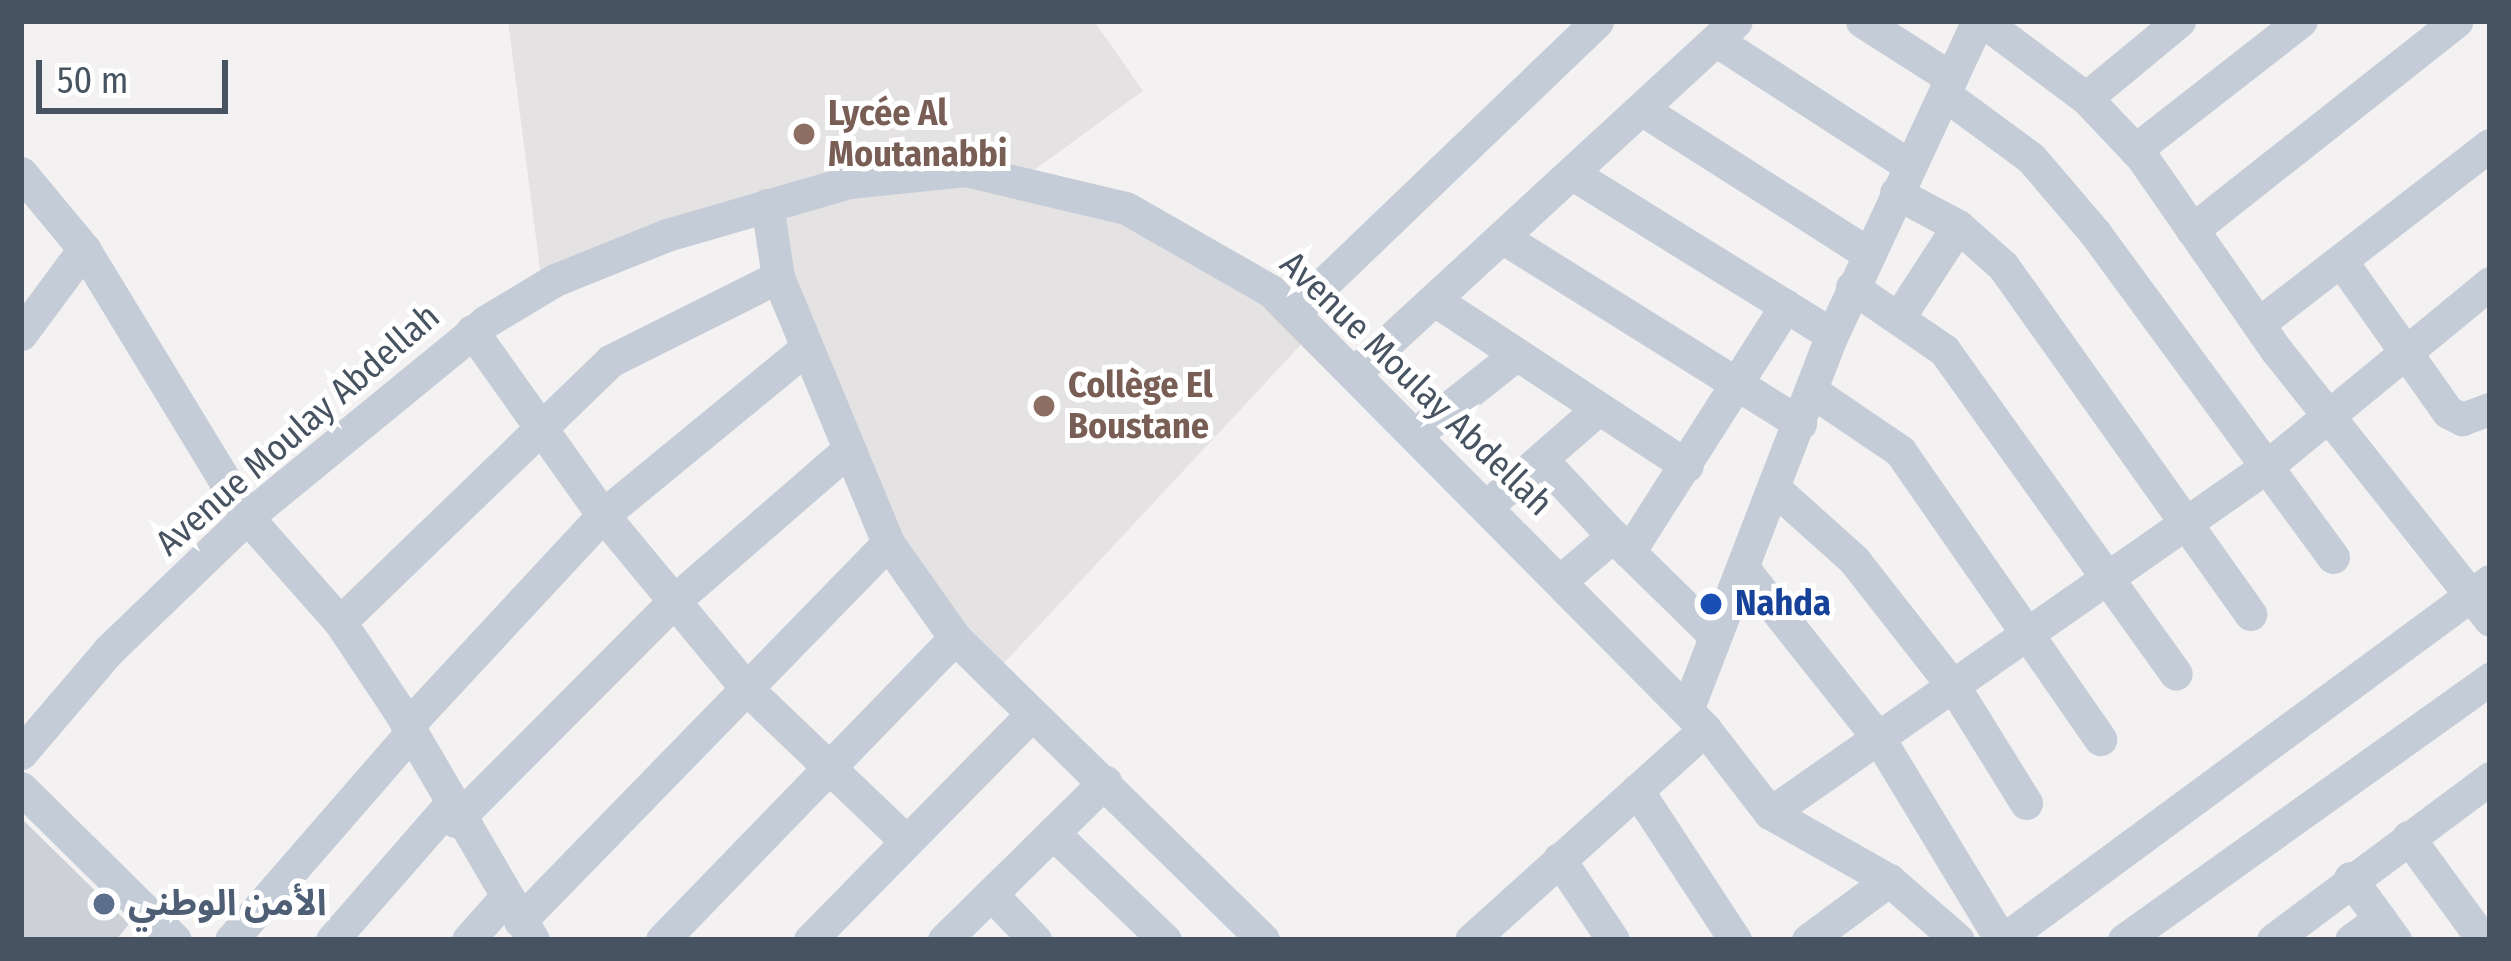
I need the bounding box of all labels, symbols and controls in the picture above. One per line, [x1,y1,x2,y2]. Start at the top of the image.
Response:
scale bar [42,36,234,110]
text: 50 m [57,59,128,103]
place label: Lycée Al Moutanabbi [828,91,1007,176]
marker: Lycée Al Moutanabbi [791,121,817,147]
street label: Avenue Moulay Abdellah [1271,243,1561,525]
street label: Avenue Moulay Abdellah [147,295,449,565]
place label: Collège El Boustane [1068,363,1213,448]
marker: Collège El Boustane [1031,393,1057,419]
place label: Nahda [1735,582,1831,626]
marker: Nahda [1698,591,1724,617]
place label: الأمن الوطني [128,882,327,926]
marker: الأمن الوطني [91,891,117,917]

